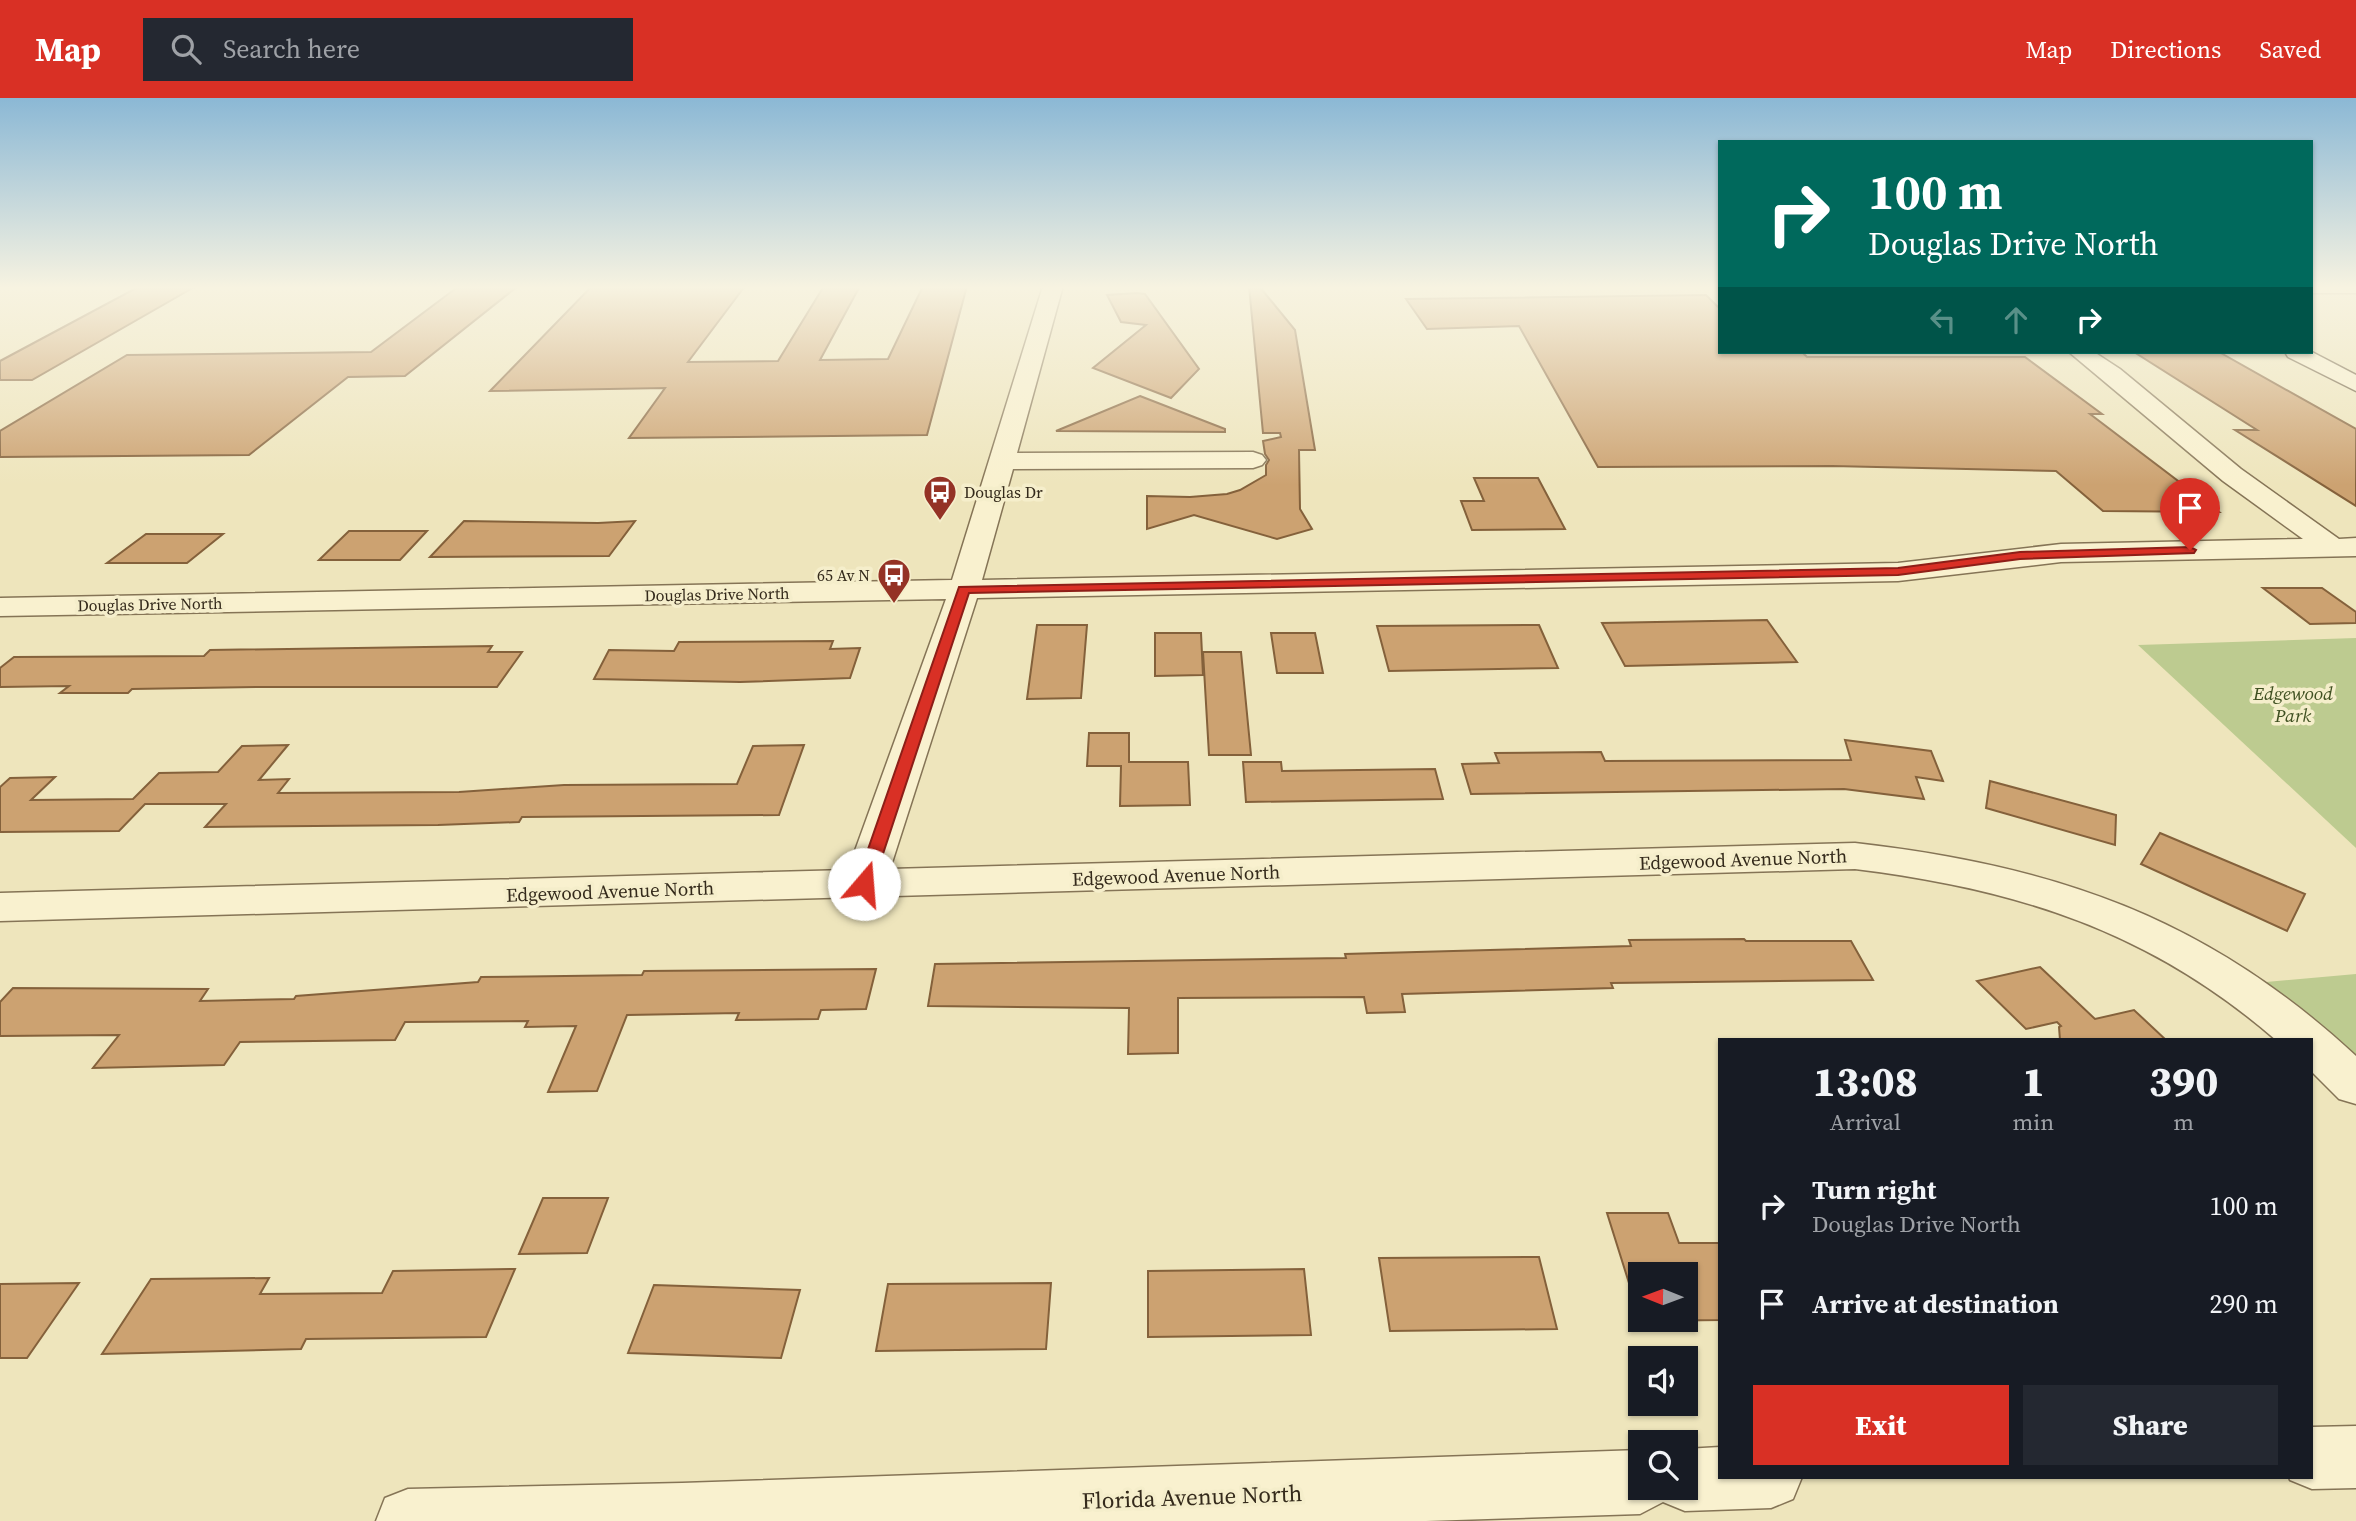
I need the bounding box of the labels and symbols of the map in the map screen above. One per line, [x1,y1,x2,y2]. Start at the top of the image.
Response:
bus stop icon: Douglas Dr [921,473,959,522]
pin [2160,478,2220,550]
place label: Douglas Dr [964,481,1043,503]
bus stop icon: 65 Av N [875,556,913,605]
place label: 65 Av N [817,564,870,586]
street label: Douglas Drive North [644,582,790,606]
street label: Douglas Drive North [77,592,223,616]
park label: Edgewood Park [2252,680,2333,728]
street label: Edgewood Avenue North [1638,842,1848,876]
position arrow [827,847,901,921]
street label: Edgewood Avenue North [1071,858,1281,892]
street label: Edgewood Avenue North [505,874,715,908]
north arrow [1628,1262,1698,1332]
street label: Florida Avenue North [1081,1477,1303,1517]

